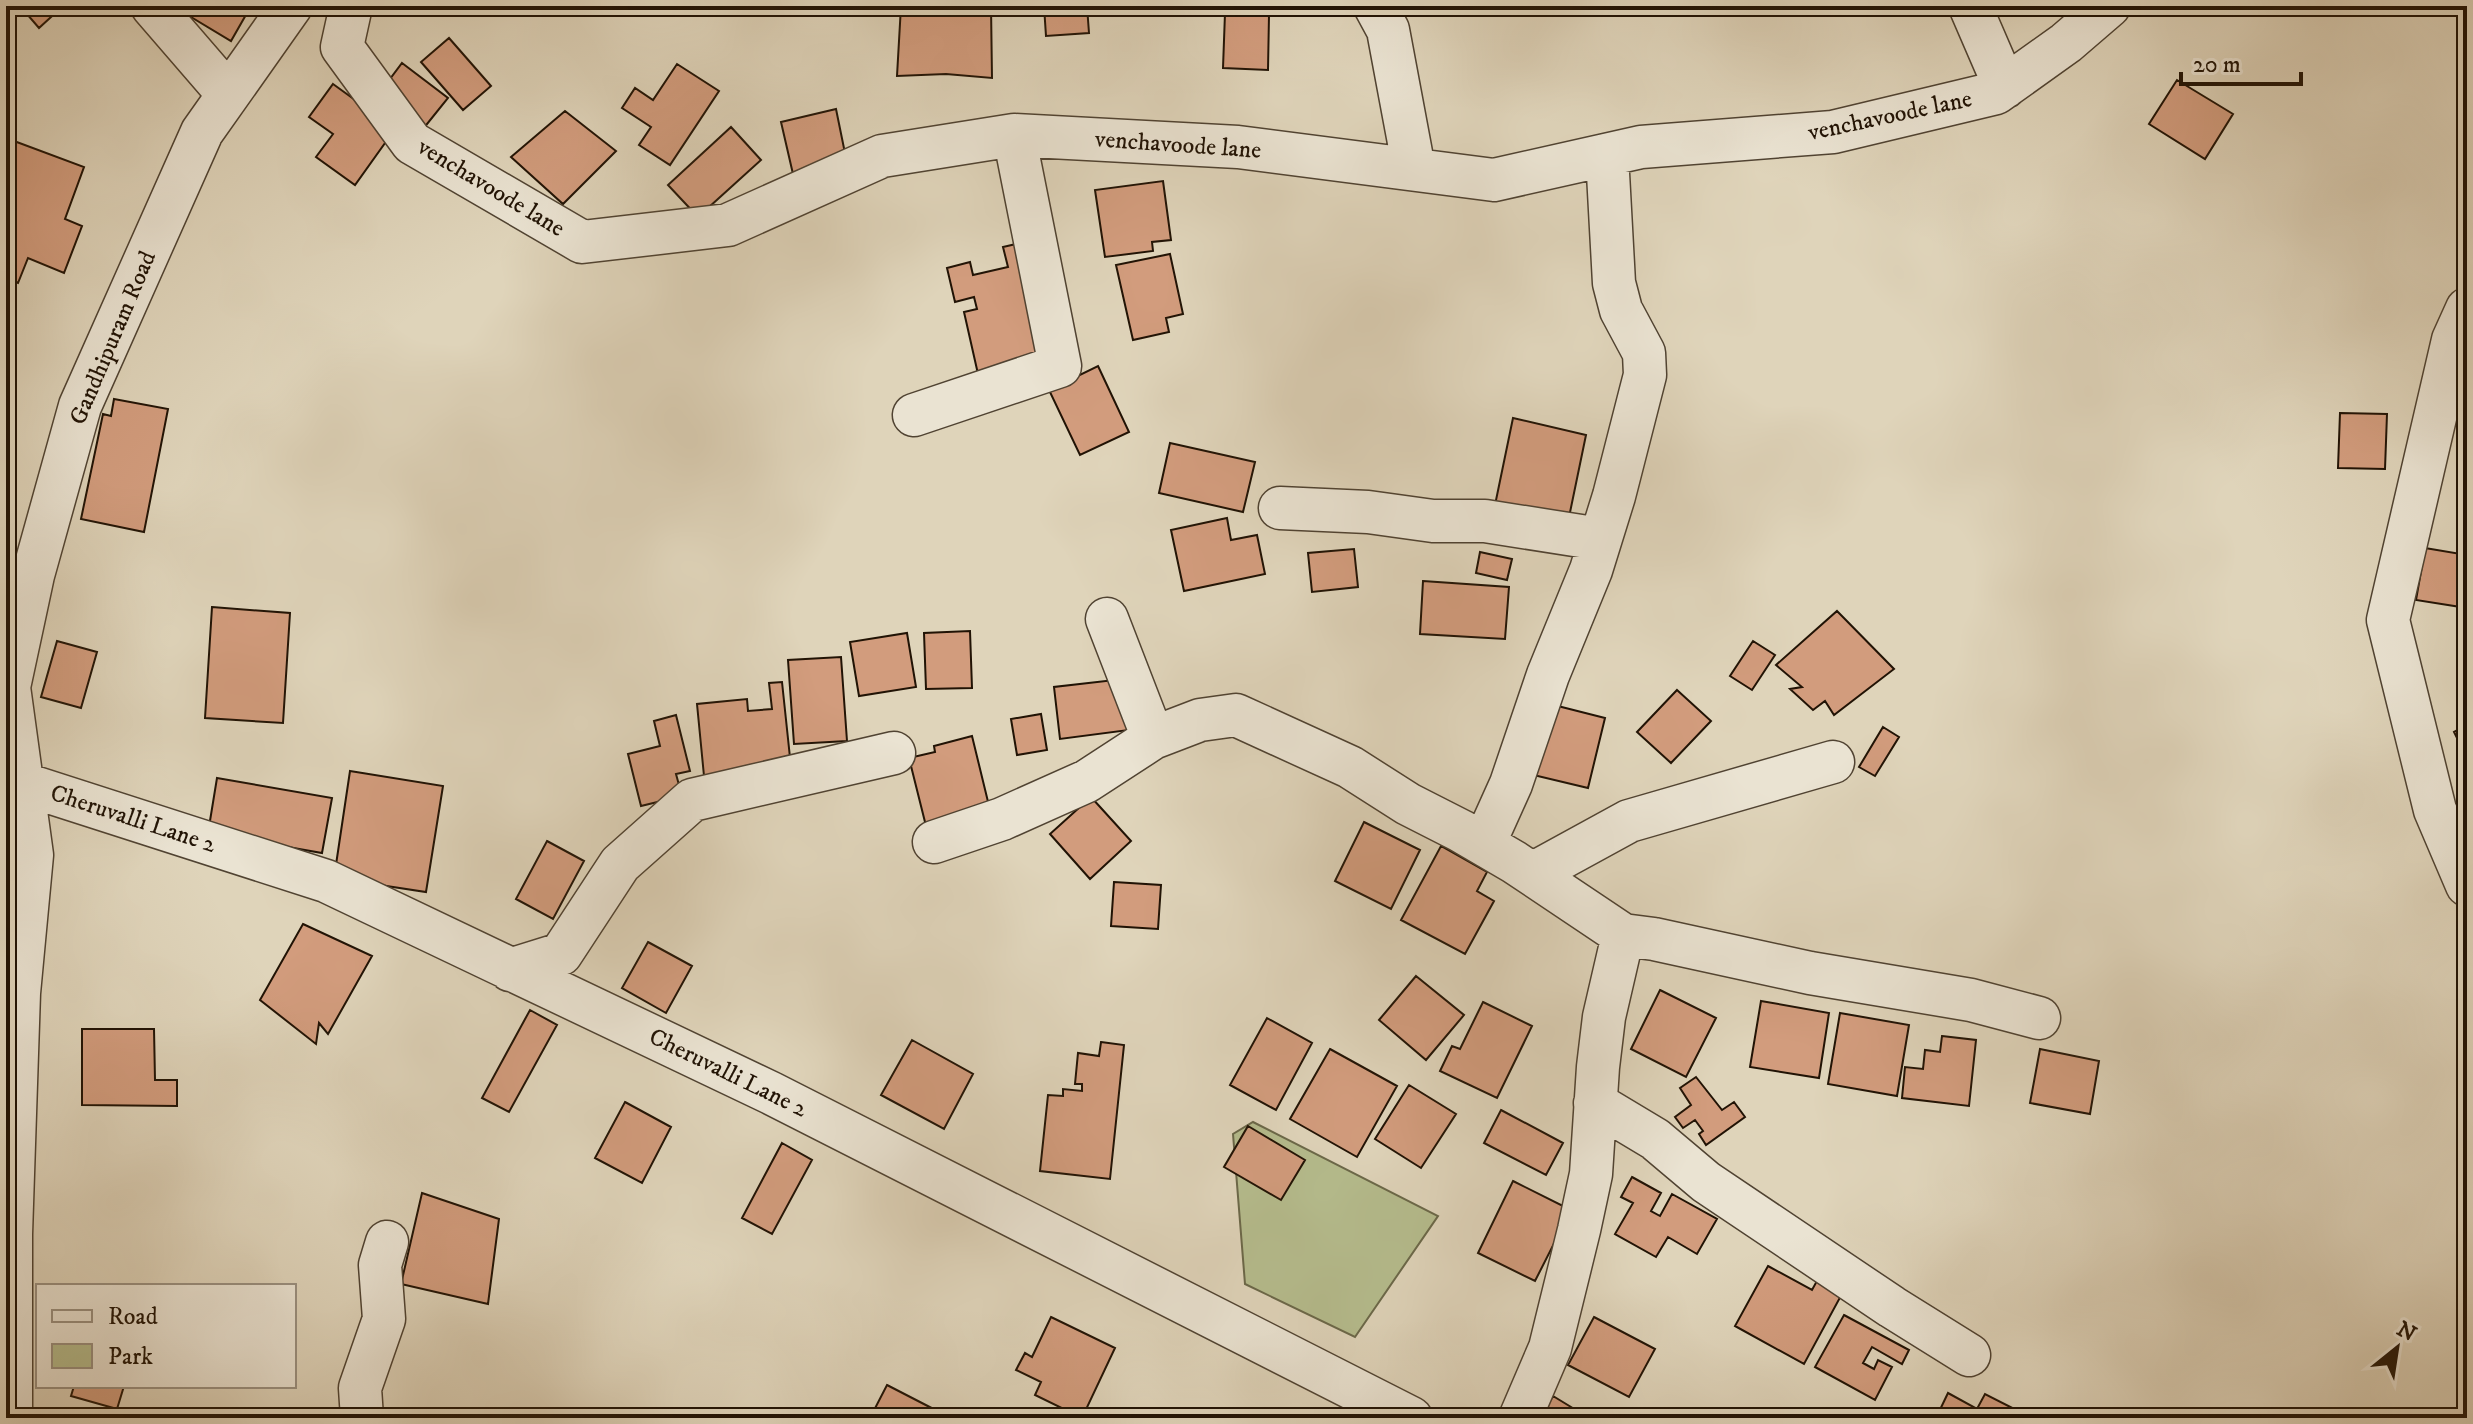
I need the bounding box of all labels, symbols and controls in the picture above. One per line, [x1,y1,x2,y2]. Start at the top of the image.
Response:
scale bar [2181,36,2301,86]
text: 20 m [2193,50,2241,80]
street label: venchavoode lane [1804,84,1975,148]
street label: venchavoode lane [1093,124,1262,166]
street label: venchavoode lane [411,132,570,244]
street label: Gandhipuram Road [63,247,163,429]
street label: Cheruvalli Lane 2 [46,778,220,860]
street label: Cheruvalli Lane 2 [644,1022,812,1124]
legend [36,1284,296,1388]
text: Road [108,1302,158,1332]
north arrow [2357,1308,2437,1388]
text: N [2392,1316,2421,1348]
text: Park [108,1342,153,1372]

